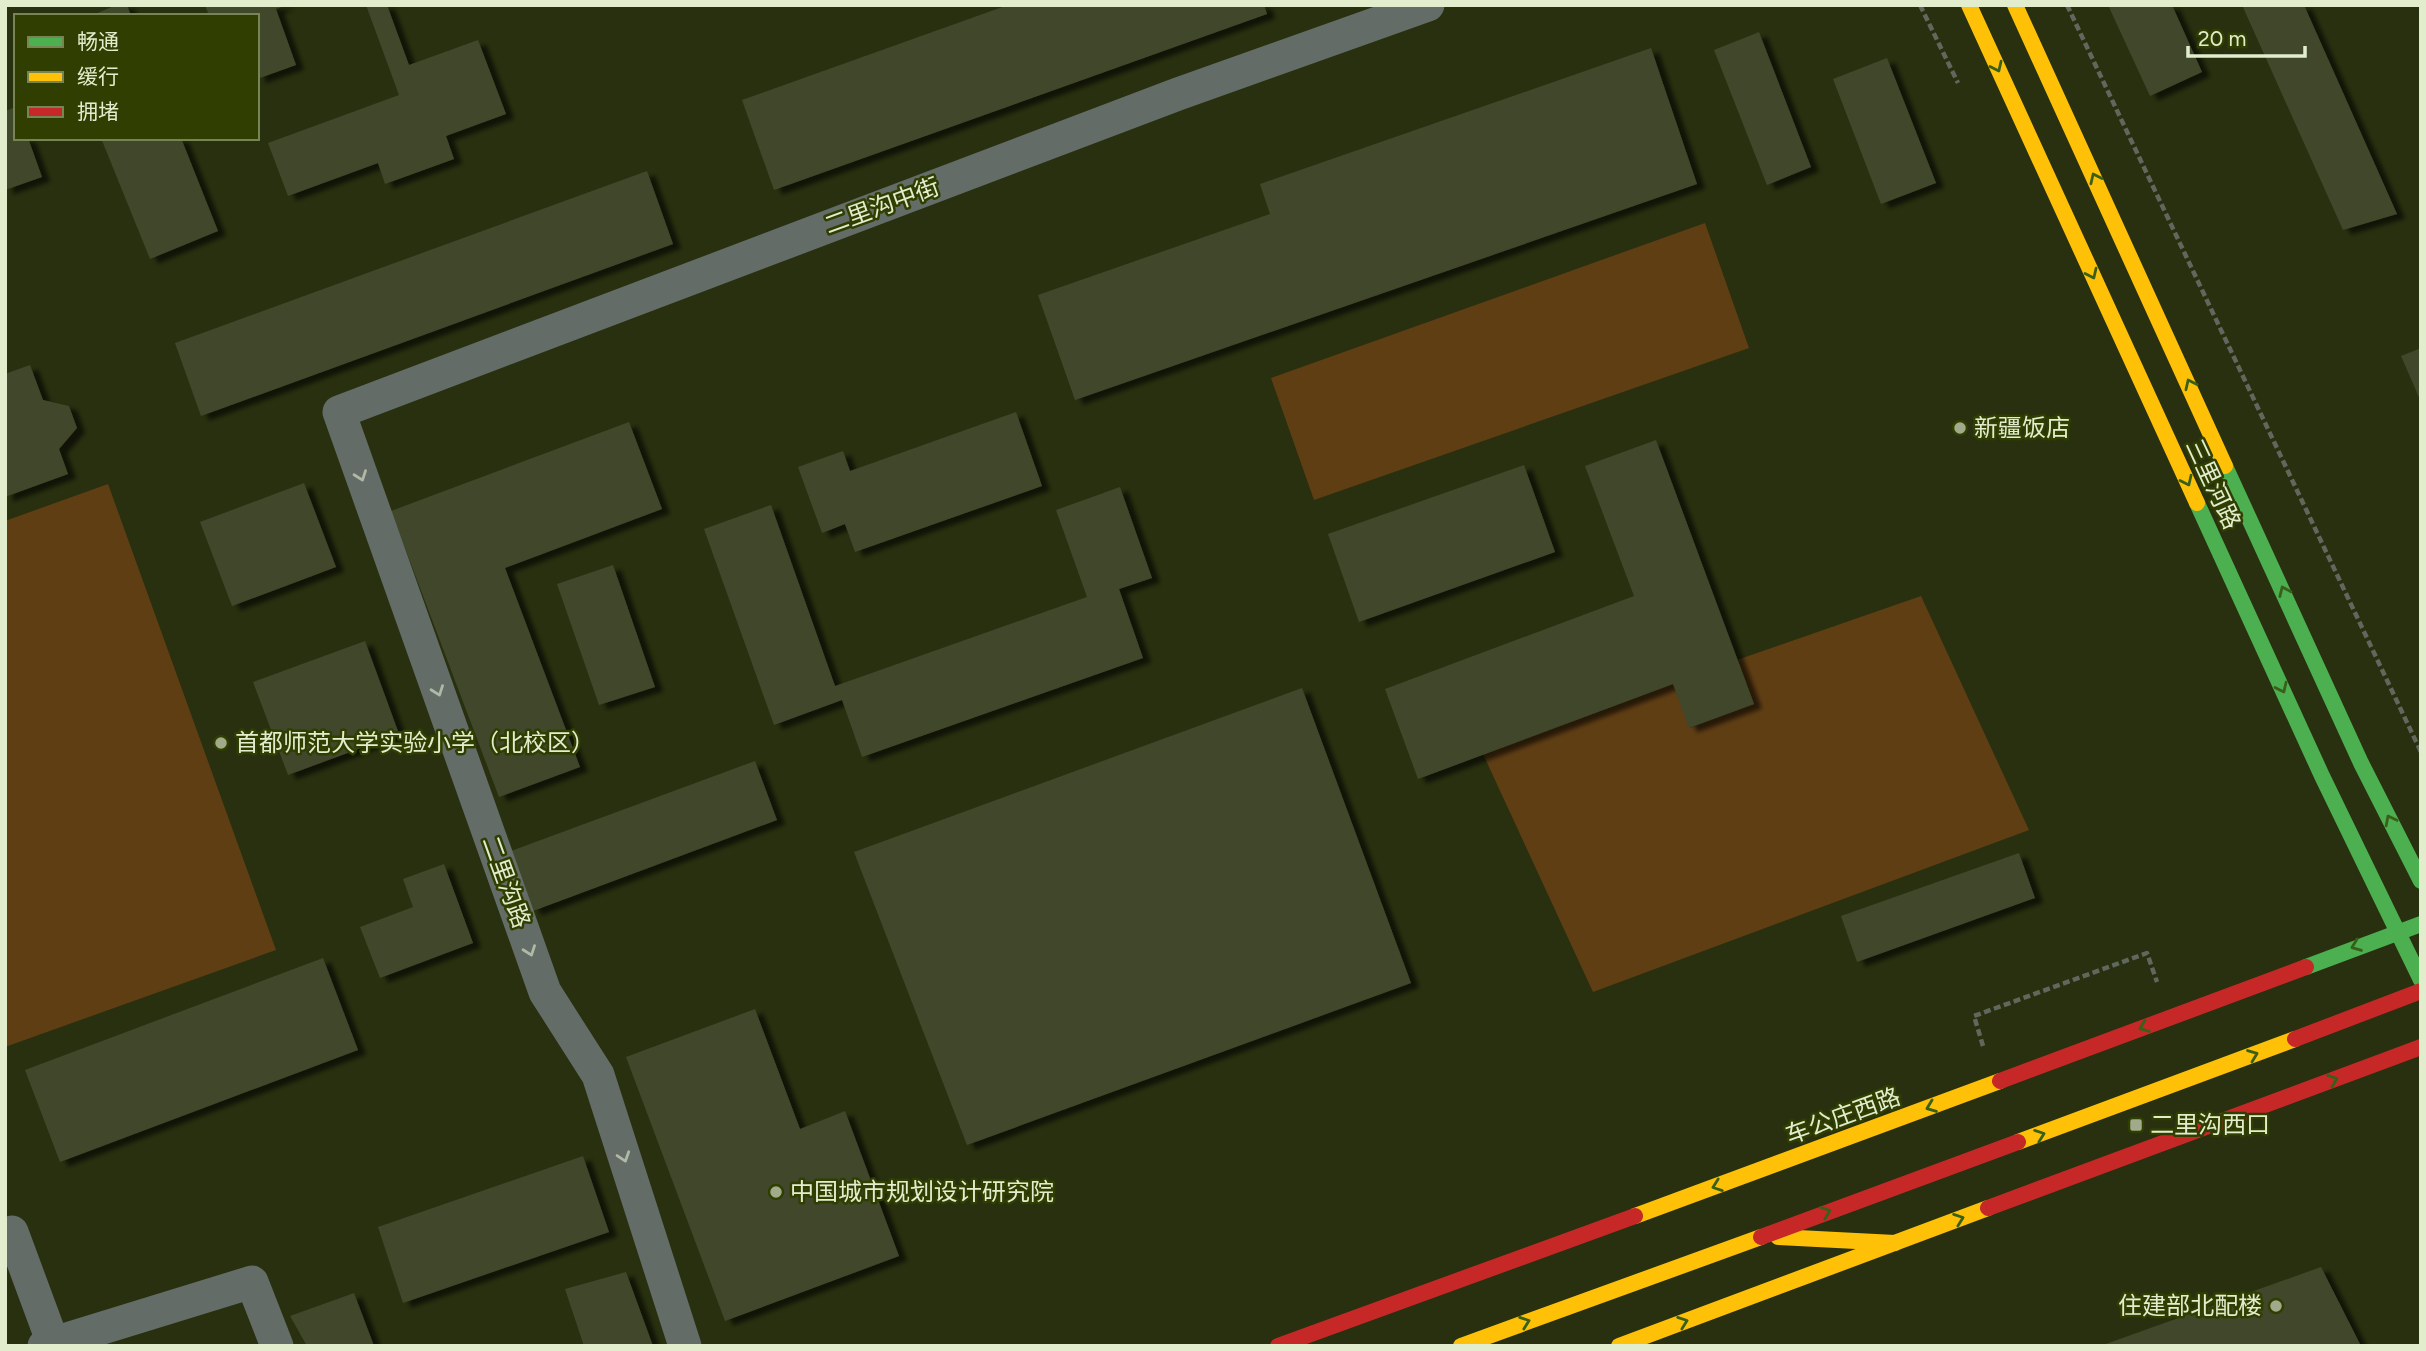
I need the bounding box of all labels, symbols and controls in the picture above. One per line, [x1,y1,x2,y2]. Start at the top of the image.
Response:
legend [14,14,259,140]
scale bar [2188,14,2305,58]
text: 20 m [2198,26,2246,51]
text: 畅通 [77,29,119,54]
one-way arrow [1989,60,2003,72]
text: 缓行 [77,64,119,89]
text: 拥堵 [77,99,119,124]
street label: 二里沟中街 [820,171,943,240]
one-way arrow [2089,173,2103,185]
one-way arrow [2084,267,2098,279]
one-way arrow [2184,379,2198,391]
place label: 新疆饭店 [1974,413,2070,442]
marker: 新疆饭店 [1952,420,1968,436]
street label: 三里河路 [2180,434,2247,533]
one-way arrow [353,470,367,482]
one-way arrow [2179,474,2193,486]
one-way arrow [2278,586,2292,599]
one-way arrow [2274,680,2288,693]
one-way arrow [430,684,444,696]
place label: 首都师范大学实验小学（北校区） [235,728,595,757]
marker: 首都师范大学实验小学（北校区） [213,735,229,751]
one-way arrow [2385,815,2399,827]
street label: 二里沟路 [476,832,537,932]
one-way arrow [2351,938,2363,952]
one-way arrow [522,945,536,957]
one-way arrow [2138,1018,2150,1032]
one-way arrow [2247,1049,2259,1063]
one-way arrow [2326,1075,2338,1089]
street label: 车公庄西路 [1781,1081,1904,1150]
one-way arrow [1925,1099,1937,1113]
place label: 二里沟西口 [2150,1110,2270,1139]
marker: 二里沟西口 [2128,1117,2144,1133]
one-way arrow [2034,1129,2046,1143]
one-way arrow [616,1150,630,1162]
place label: 中国城市规划设计研究院 [790,1177,1054,1206]
one-way arrow [1712,1177,1724,1191]
marker: 中国城市规划设计研究院 [768,1184,784,1200]
one-way arrow [1820,1207,1832,1221]
one-way arrow [1952,1214,1964,1228]
place label: 住建部北配楼 [2118,1291,2262,1320]
marker: 住建部北配楼 [2268,1298,2284,1314]
one-way arrow [1676,1316,1688,1330]
one-way arrow [1518,1317,1530,1331]

